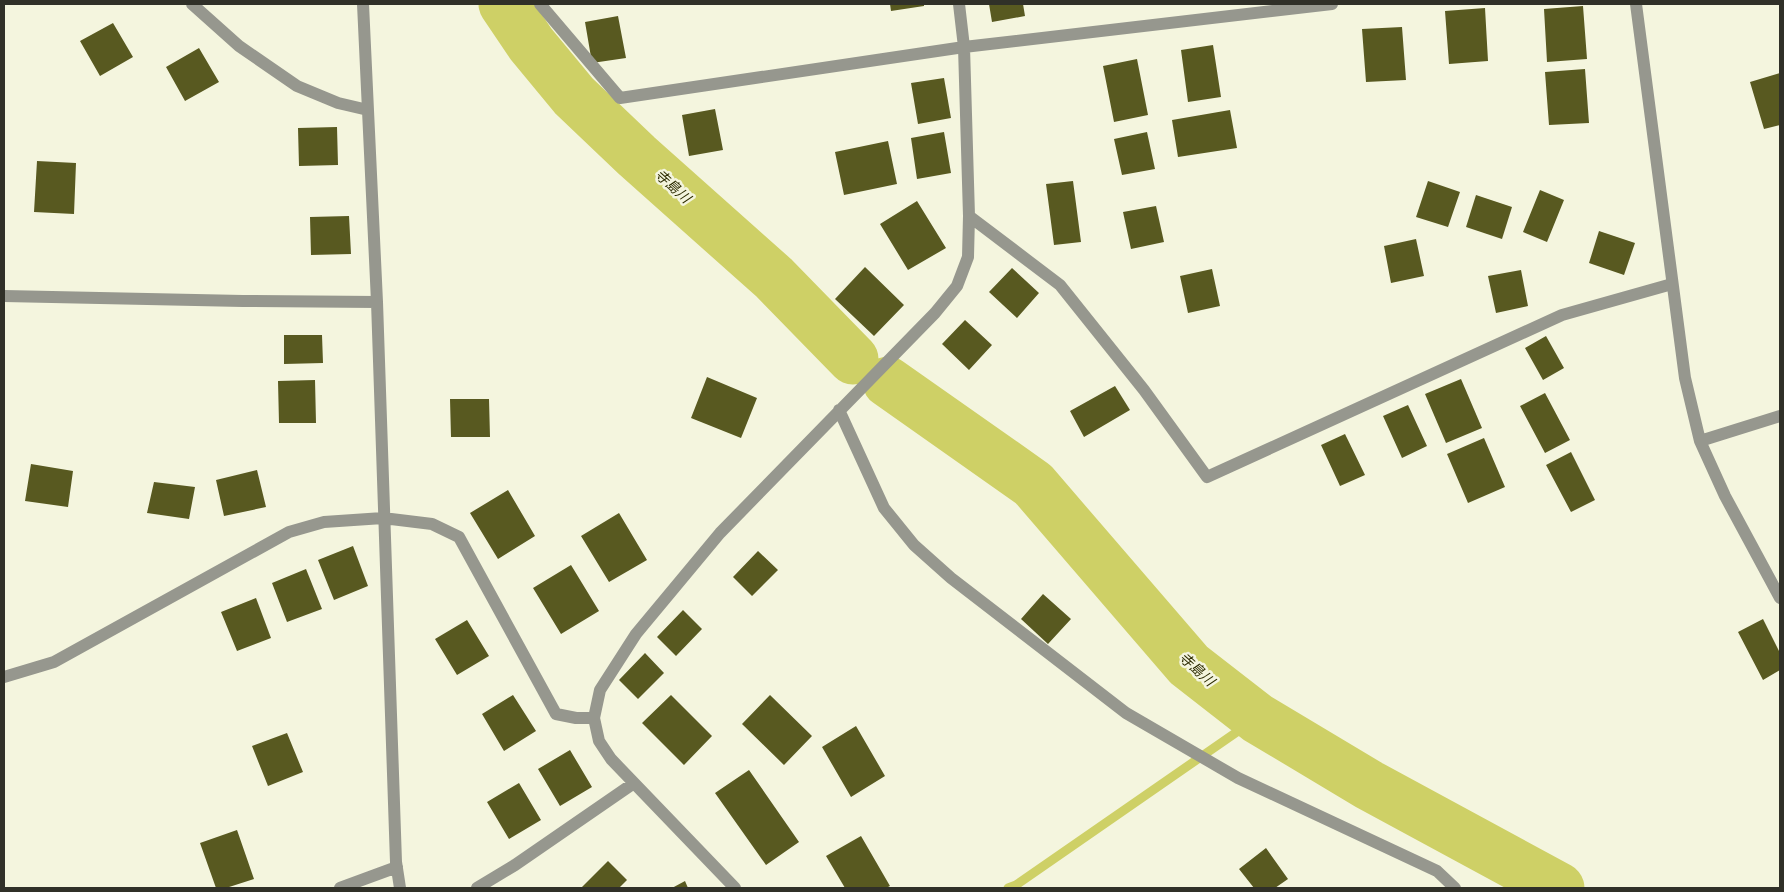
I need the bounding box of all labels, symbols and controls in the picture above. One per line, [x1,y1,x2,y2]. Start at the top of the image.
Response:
water label: 寺島川 [652,166,695,207]
water label: 寺島川 [1176,649,1219,690]

